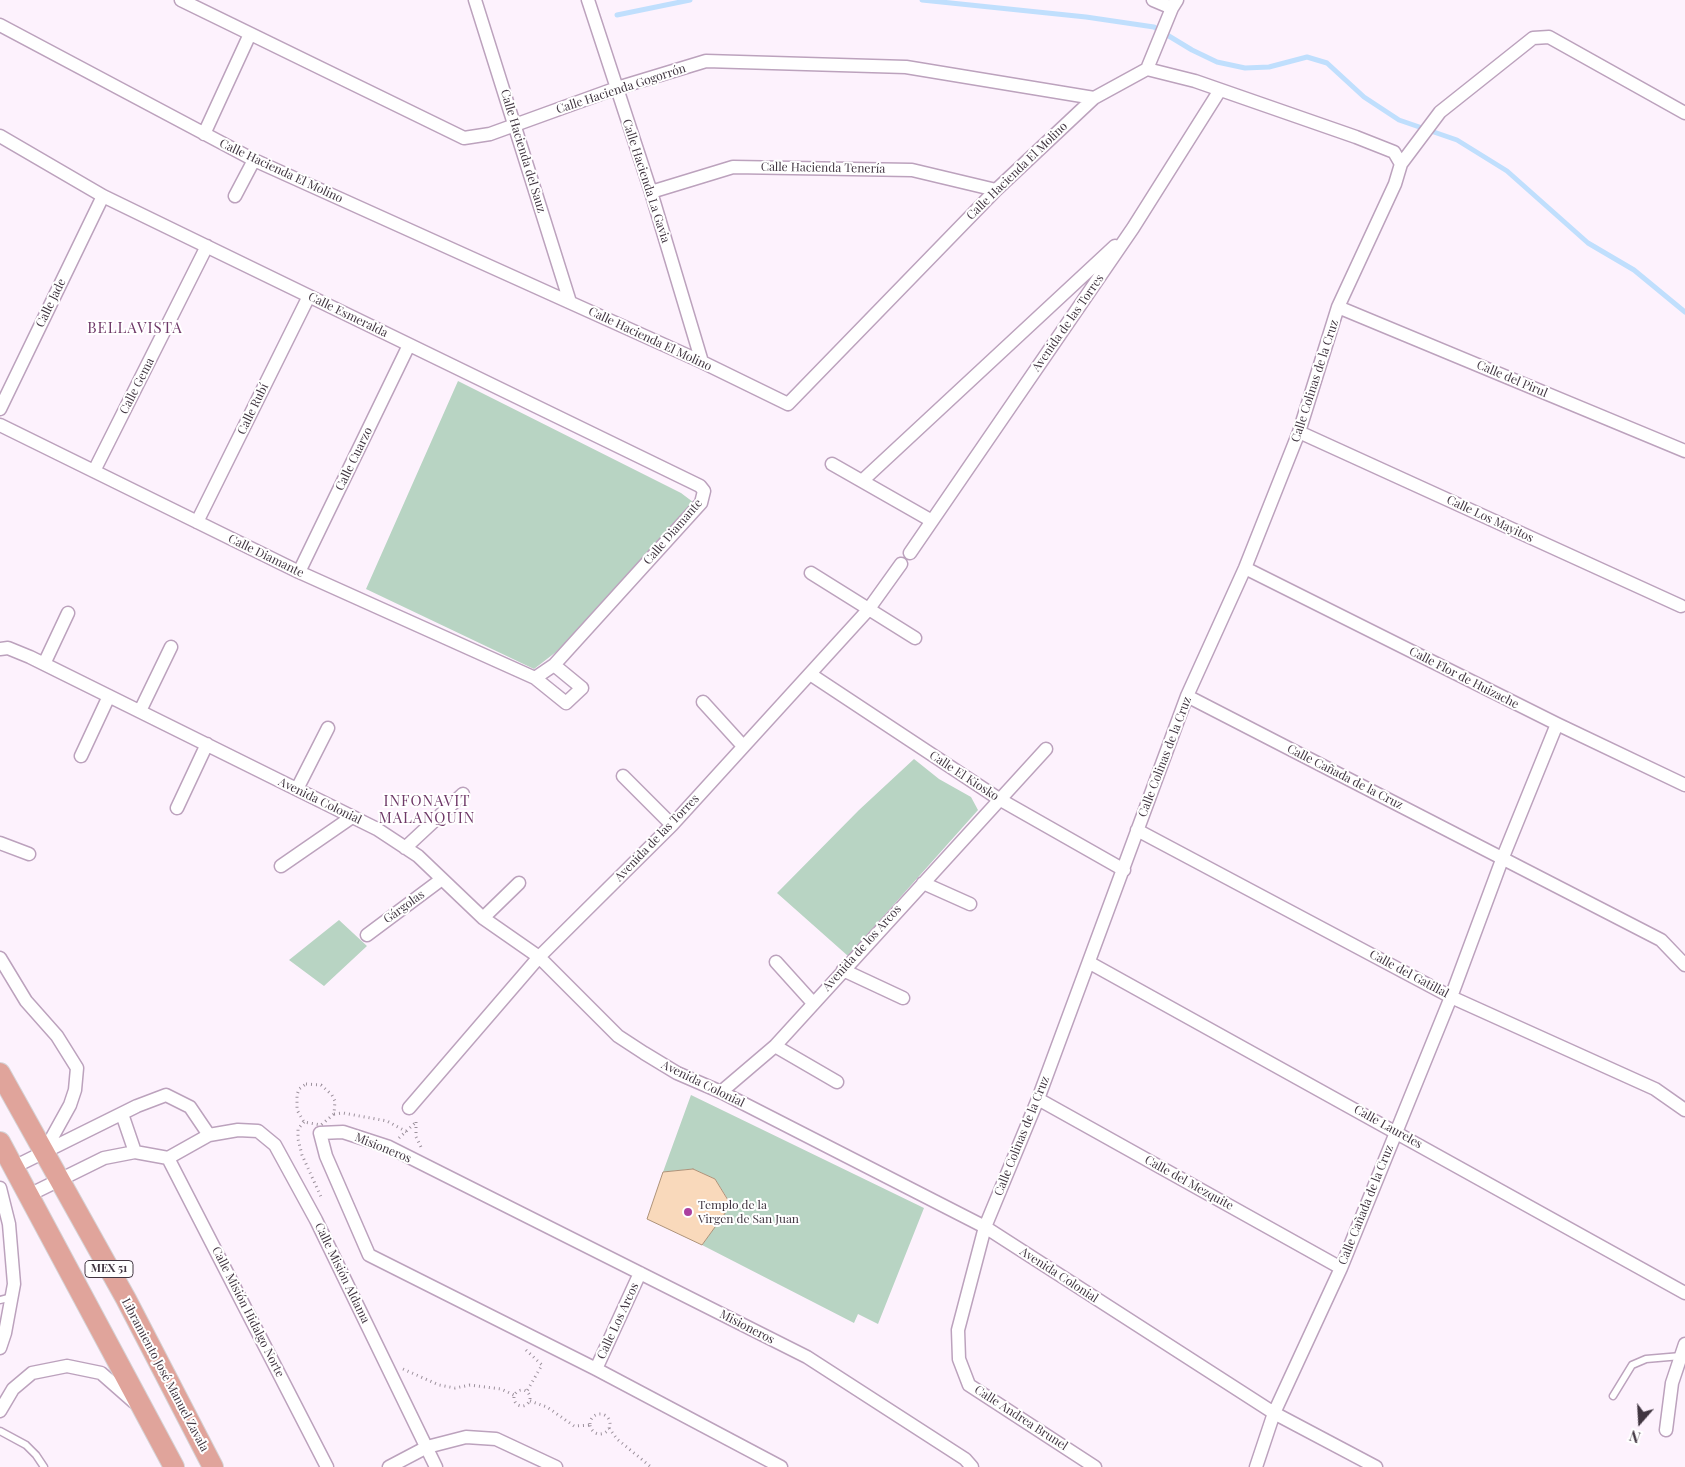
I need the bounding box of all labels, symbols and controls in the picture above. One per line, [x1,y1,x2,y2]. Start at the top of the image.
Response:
street label: Calle Hacienda Gogorrón [554,61,688,117]
street label: Calle Hacienda del Sauz [497,88,549,214]
street label: Calle Hacienda La Gavia [619,117,673,245]
street label: Calle Hacienda El Molino [964,119,1070,223]
street label: Calle Hacienda El Molino [217,136,345,206]
street label: Calle Hacienda Tenería [761,160,885,176]
street label: Avenida de las Torres [1029,272,1107,374]
street label: Calle Jade [33,276,69,330]
street label: Calle Esmeralda [306,289,390,341]
street label: Calle Hacienda El Molino [586,304,714,374]
street label: Calle Colinas de la Cruz [1288,318,1342,444]
district label: BELLAVISTA [86,319,184,337]
street label: Calle Gema [117,355,157,417]
street label: Calle del Pirul [1474,358,1550,400]
street label: Calle Rubí [234,381,272,437]
street label: Calle Cuarzo [332,425,376,493]
street label: Calle Los Mayitos [1444,493,1536,545]
street label: Calle Diamante [641,496,705,568]
street label: Calle Diamante [226,531,306,581]
street label: Calle Flor de Huizache [1407,644,1521,712]
street label: Calle Colinas de la Cruz [1135,695,1195,819]
street label: Calle Cañada de la Cruz [1285,742,1405,812]
street label: Calle El Kiosko [927,748,1001,804]
street label: Avenida Colonial [276,775,364,827]
district label: INFONAVIT MALANQUIN [378,792,476,827]
street label: Avenida de las Torres [612,792,702,884]
street label: Gárgolas [381,887,427,927]
street label: Avenida de los Arcos [820,902,904,994]
street label: Calle del Gatillal [1367,947,1451,1001]
street label: Avenida Colonial [659,1058,747,1110]
street label: Calle Colinas de la Cruz [991,1074,1053,1198]
street label: Calle Laureles [1351,1102,1425,1152]
street label: Misioneros [353,1130,413,1166]
street label: Calle Cañada de la Cruz [1335,1143,1397,1267]
street label: Calle del Mezquite [1142,1153,1236,1213]
place label: Templo de la Virgen de San Juan [698,1198,799,1226]
marker: Templo de la Virgen de San Juan [682,1206,694,1218]
street label: Calle Misión Aldama [311,1220,373,1326]
street label: Calle Misión Hidalgo Norte [209,1244,287,1380]
street label: Avenida Colonial [1017,1244,1101,1306]
road number: MEX 51 [85,1260,133,1278]
street label: Calle Los Arcos [594,1281,642,1361]
street label: Libramiento José Manuel Zavala [118,1296,212,1454]
street label: Misioneros [717,1307,777,1347]
street label: Calle Andrea Brunel [972,1382,1070,1454]
north arrow [1615,1397,1665,1447]
text: N [1627,1426,1643,1447]

